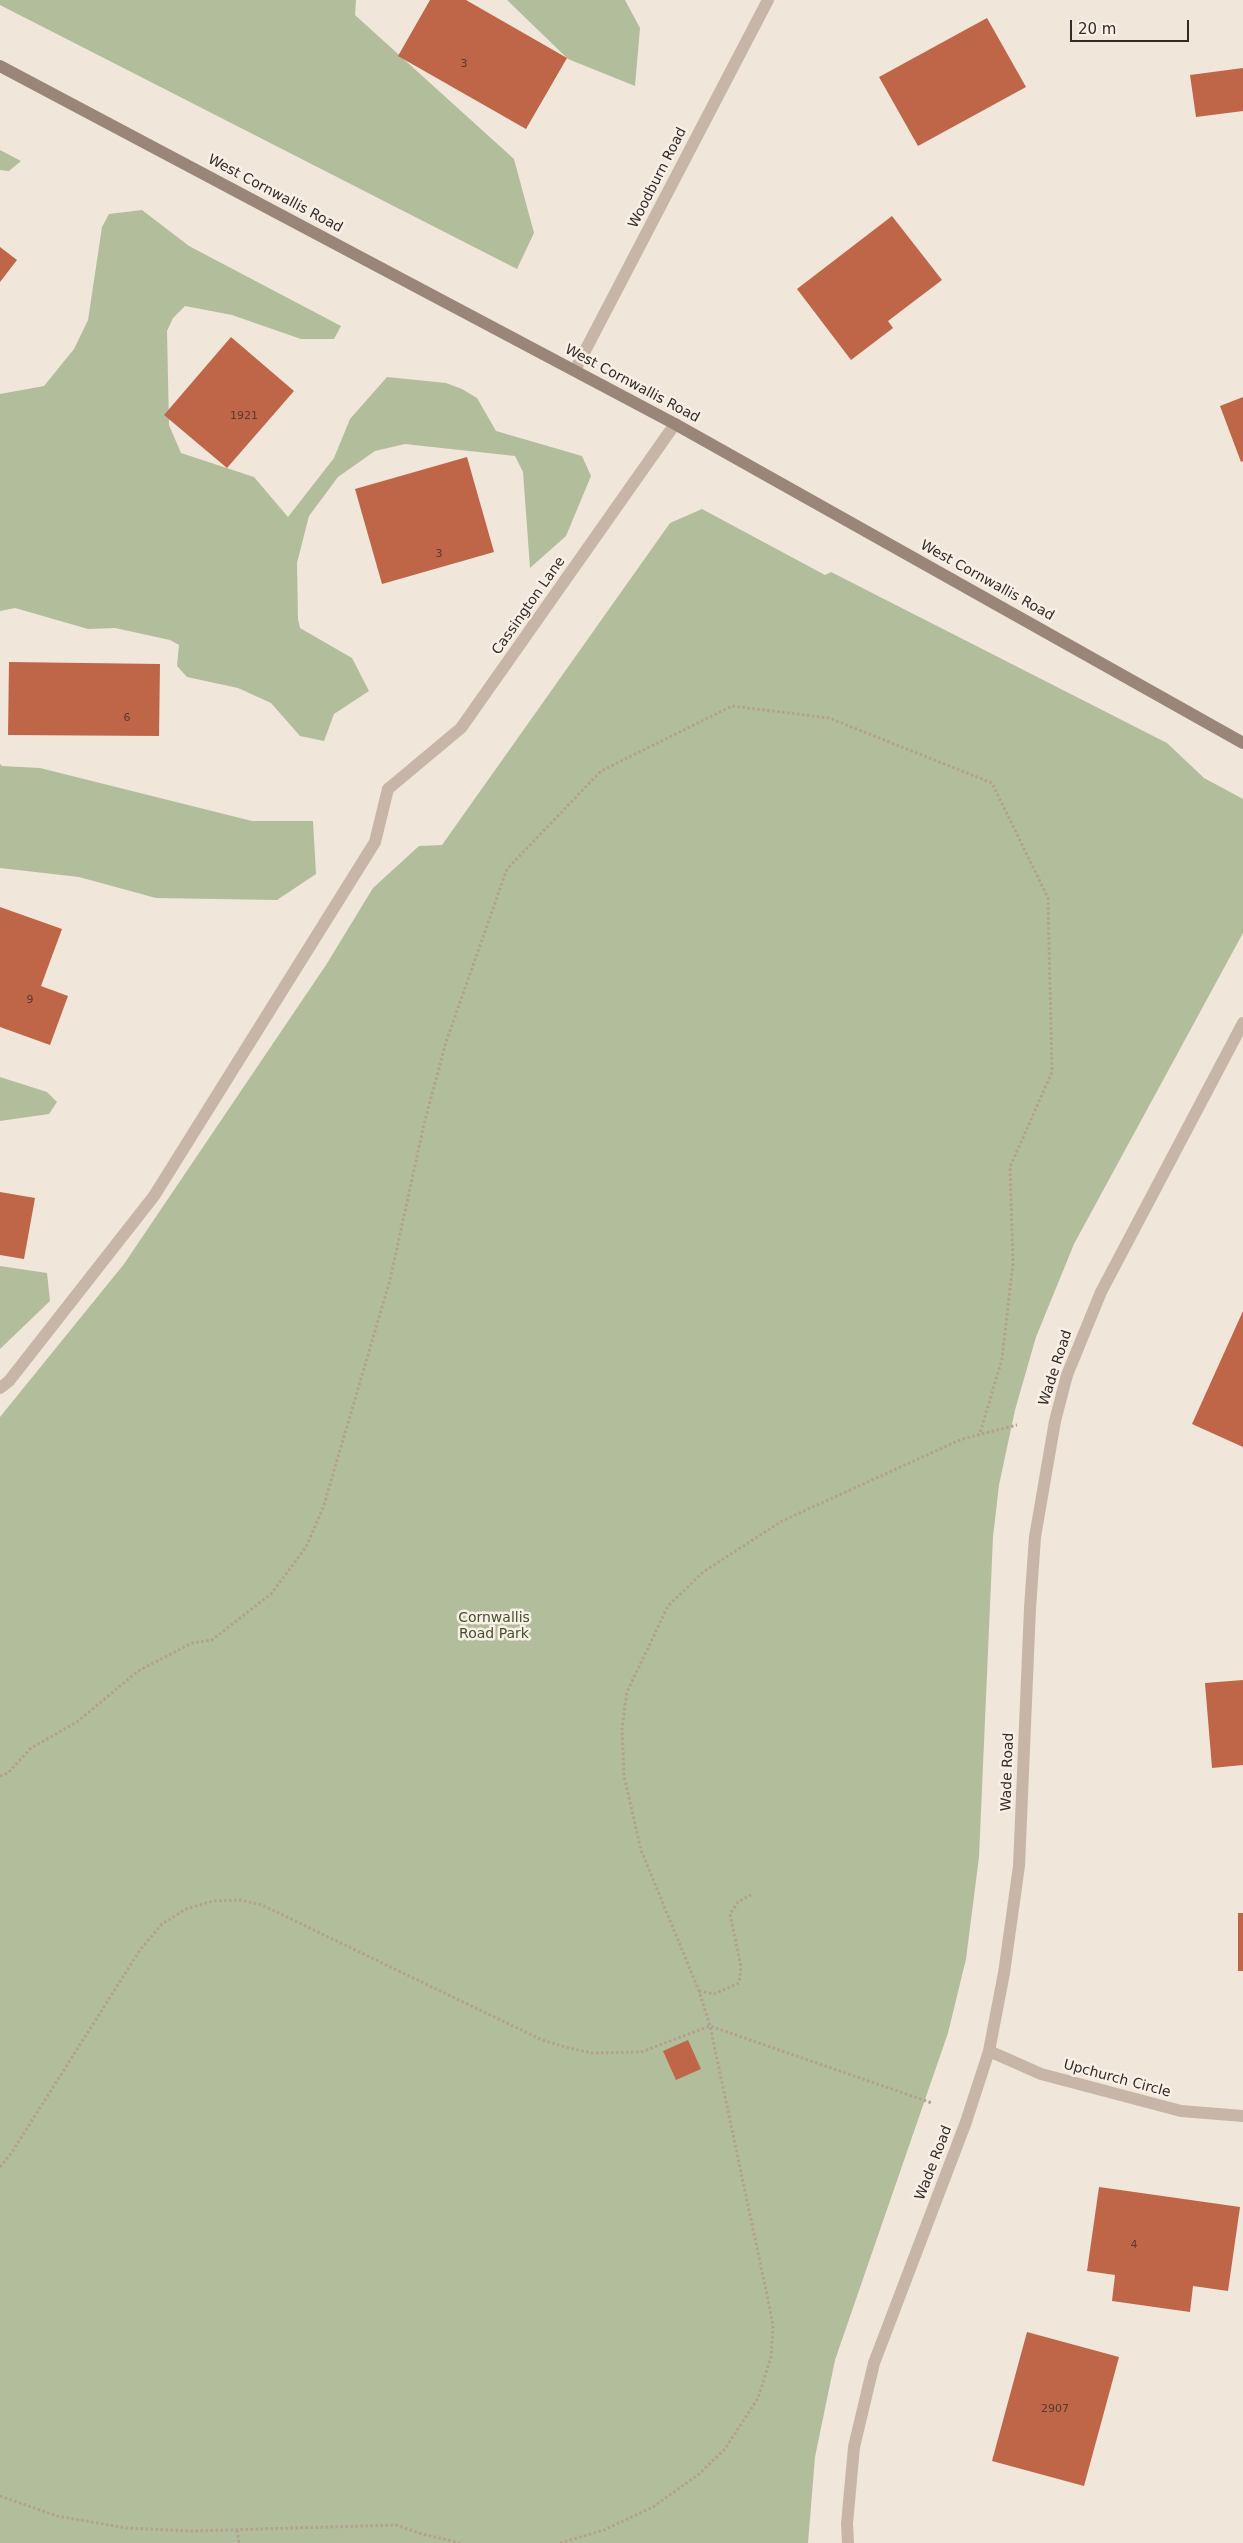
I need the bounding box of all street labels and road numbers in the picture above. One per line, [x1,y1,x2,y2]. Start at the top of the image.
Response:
street label: Woodburn Road [625,125,691,231]
street label: West Cornwallis Road [205,151,345,237]
street label: West Cornwallis Road [562,341,702,427]
street label: West Cornwallis Road [917,537,1057,625]
street label: Cassington Lane [489,554,569,658]
street label: Wade Road [1036,1328,1076,1408]
street label: Wade Road [998,1732,1018,1812]
street label: Upchurch Circle [1062,2057,1172,2101]
street label: Wade Road [912,2123,956,2203]

